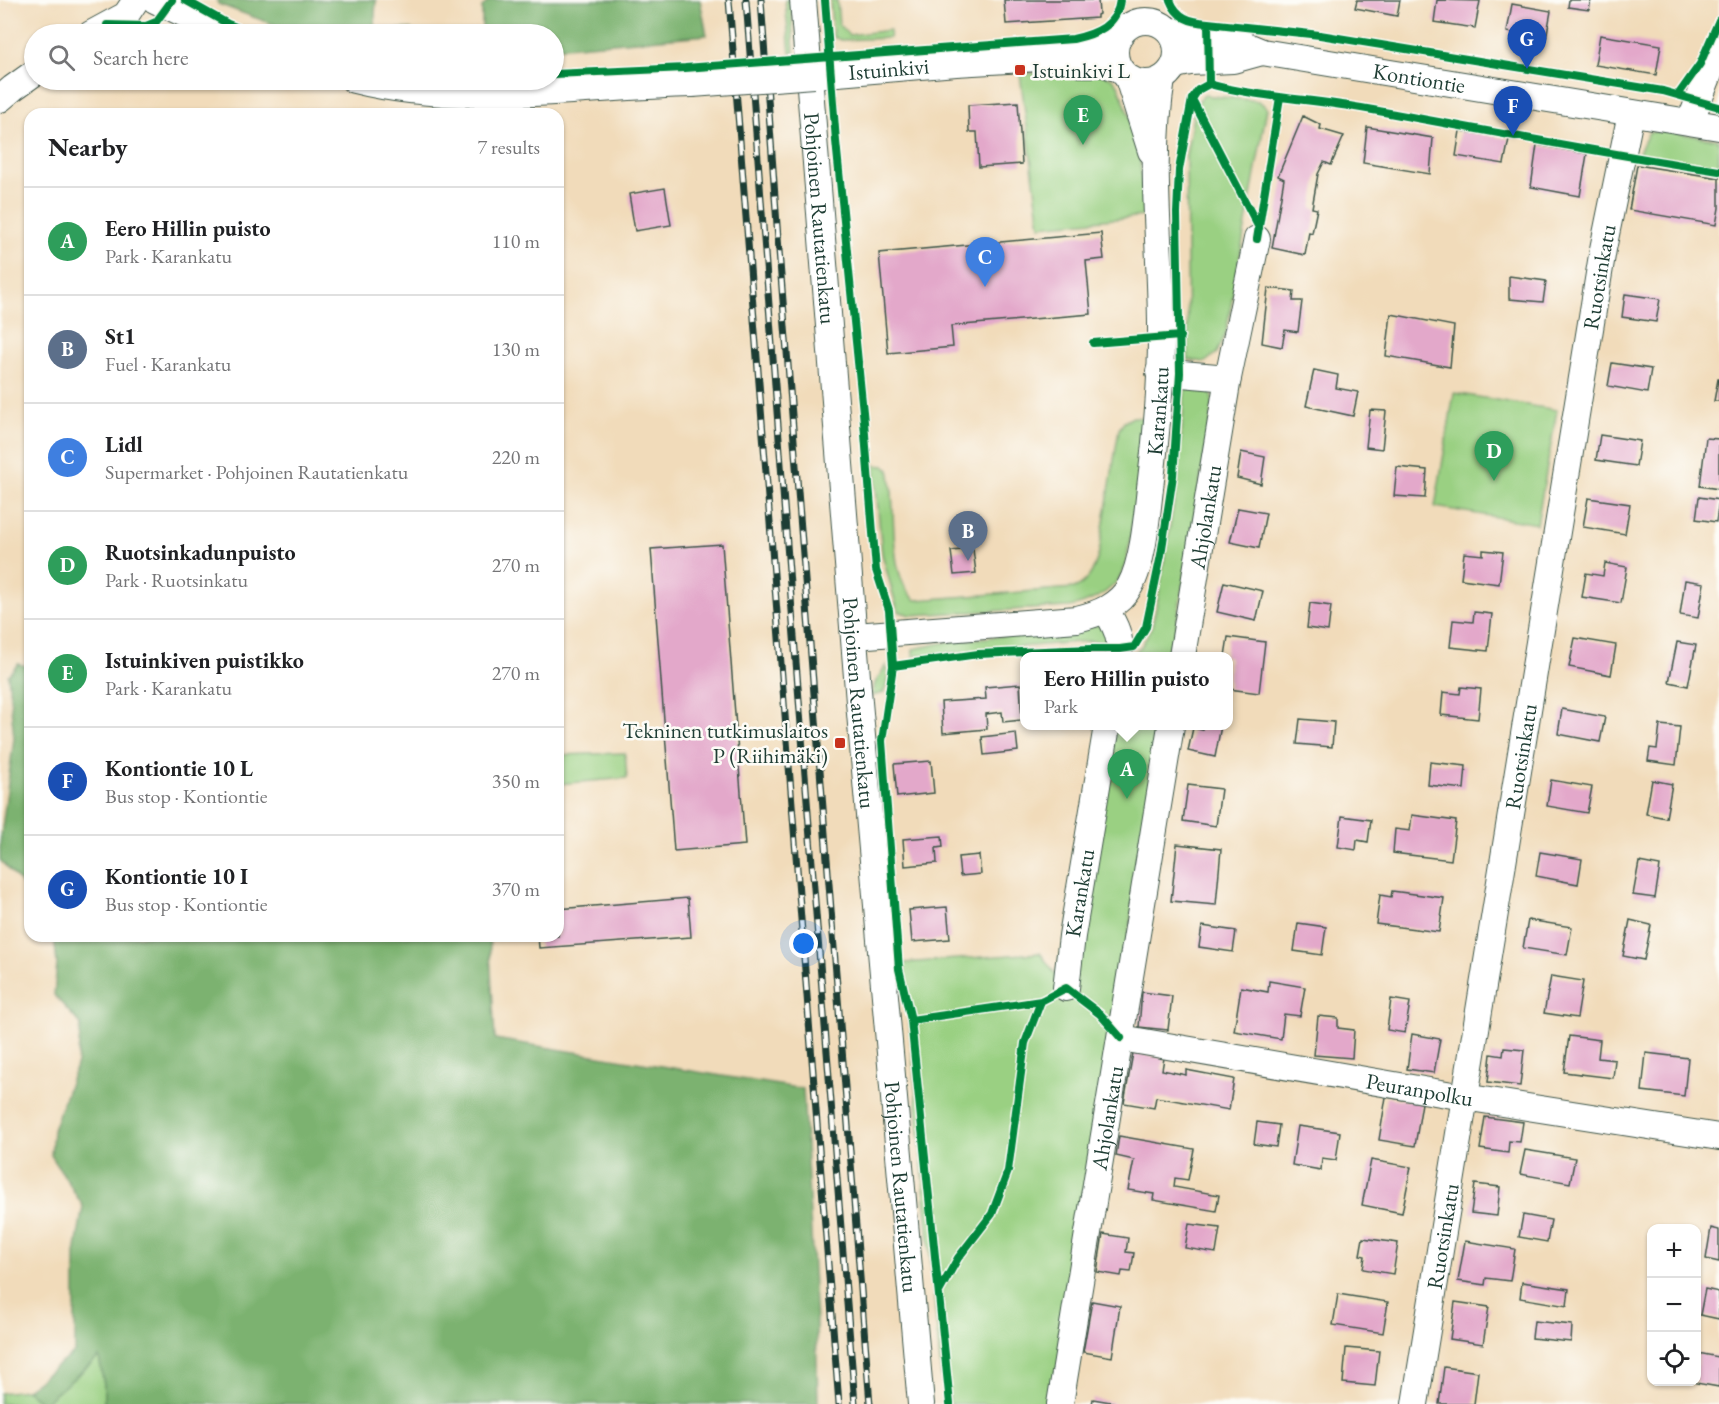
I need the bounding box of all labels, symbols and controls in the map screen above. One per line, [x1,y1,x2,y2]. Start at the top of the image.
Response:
pin: G [1508,20,1546,69]
search box [24,24,564,90]
icon: search [45,41,78,74]
text: Search here [93,43,188,72]
street label: Istuinkivi [847,51,930,87]
place label: Istuinkivi L [1032,56,1130,85]
street label: Kontiontie [1371,56,1468,100]
marker: Istuinkivi L [1013,63,1027,77]
pin: F [1494,86,1532,136]
pin: E [1064,96,1102,145]
street label: Pohjoinen Rautatienkatu [797,111,843,326]
text: Nearby [48,130,128,164]
text: 7 results [477,134,540,160]
text: Eero Hillin puisto [105,214,271,243]
street label: Ruotsinkatu [1576,221,1623,332]
text: A [60,228,75,254]
text: 110 m [492,228,540,254]
pin: C [966,238,1004,287]
text: Park · Karankatu [105,243,232,269]
text: St1 [105,322,136,351]
text: B [61,336,74,362]
text: 130 m [492,336,540,362]
text: Fuel · Karankatu [105,351,231,377]
street label: Karankatu [1140,365,1176,457]
text: Lidl [105,430,143,459]
pin: D [1474,432,1514,481]
text: C [60,444,75,470]
text: 220 m [492,444,540,470]
text: Supermarket · Pohjoinen Rautatienkatu [105,459,408,485]
street label: Ahjolankatu [1182,462,1228,572]
pin: B [948,512,988,561]
text: Ruotsinkadunpuisto [105,538,296,567]
text: D [60,552,75,578]
text: 270 m [492,552,540,578]
text: Park · Ruotsinkatu [105,567,248,593]
street label: Pohjoinen Rautatienkatu [836,596,882,810]
text: Istuinkiven puistikko [105,646,304,675]
popup [1020,652,1233,730]
text: E [62,660,73,686]
text: 270 m [492,660,540,686]
text: Eero Hillin puisto [1044,664,1209,693]
text: Park · Karankatu [105,675,232,701]
text: Park [1044,693,1078,719]
street label: Ruotsinkatu [1498,701,1544,812]
place label: Tekninen tutkimuslaitos P (Riihimäki) [622,716,828,770]
marker: Tekninen tutkimuslaitos P (Riihimäki) [833,736,847,750]
pin: A [1108,750,1146,799]
text: Kontiontie 10 L [105,754,253,783]
text: F [62,768,73,794]
text: 350 m [492,768,540,794]
text: Bus stop · Kontiontie [105,783,267,809]
street label: Karankatu [1058,846,1101,939]
text: Kontiontie 10 I [105,862,248,891]
text: G [60,876,75,902]
text: 370 m [492,876,540,902]
text: Bus stop · Kontiontie [105,891,267,917]
your location [789,929,818,958]
street label: Ahjolankatu [1084,1063,1130,1173]
street label: Peuranpolku [1364,1066,1476,1113]
street label: Pohjoinen Rautatienkatu [878,1080,925,1294]
street label: Ruotsinkatu [1420,1181,1466,1291]
map controls [1647,1224,1701,1386]
button: + [1647,1224,1701,1278]
button: − [1647,1278,1701,1332]
button: locate [1647,1332,1701,1386]

